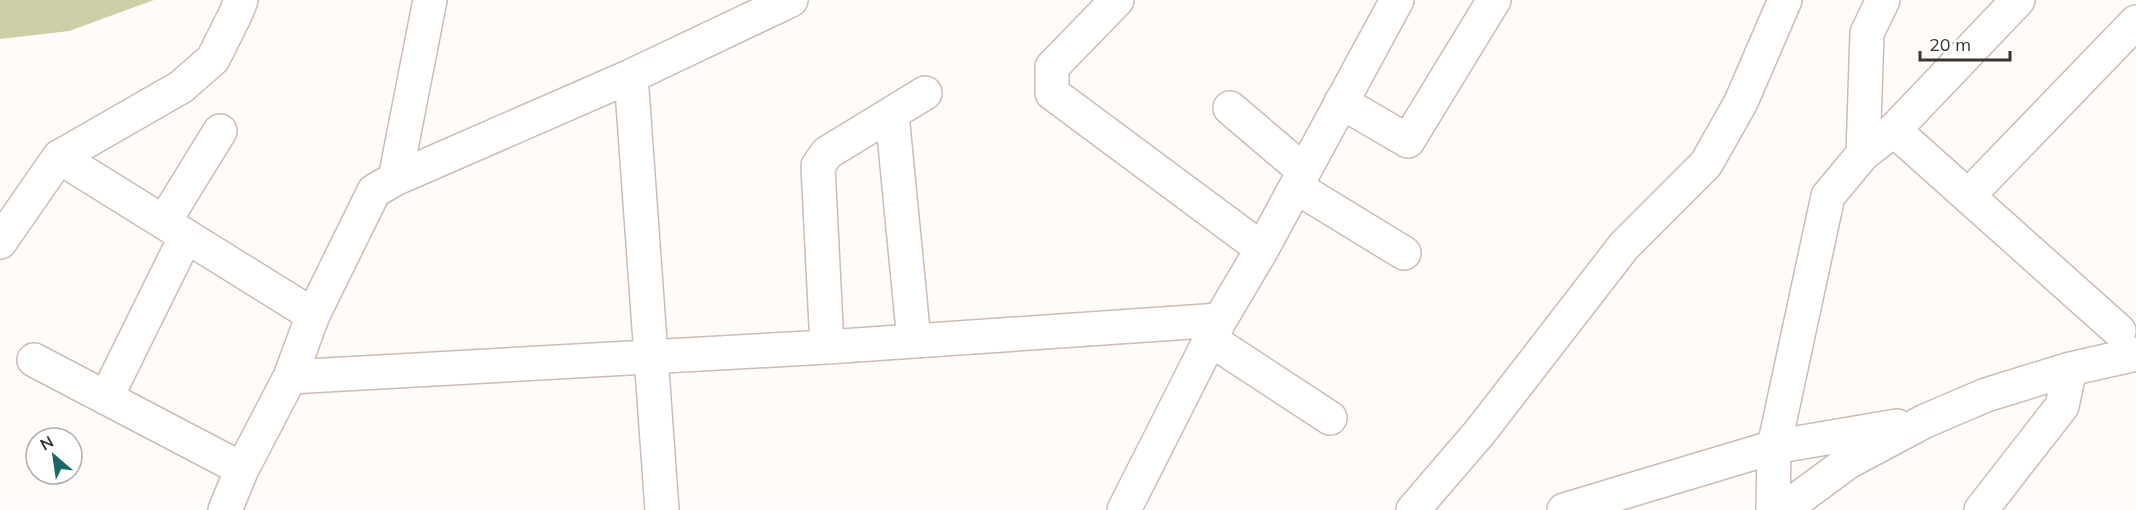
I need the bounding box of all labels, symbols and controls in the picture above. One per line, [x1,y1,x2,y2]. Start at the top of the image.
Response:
scale bar [1920,24,2010,62]
text: 20 m [1929,33,1971,56]
north arrow [24,426,84,486]
text: N [37,431,57,455]

